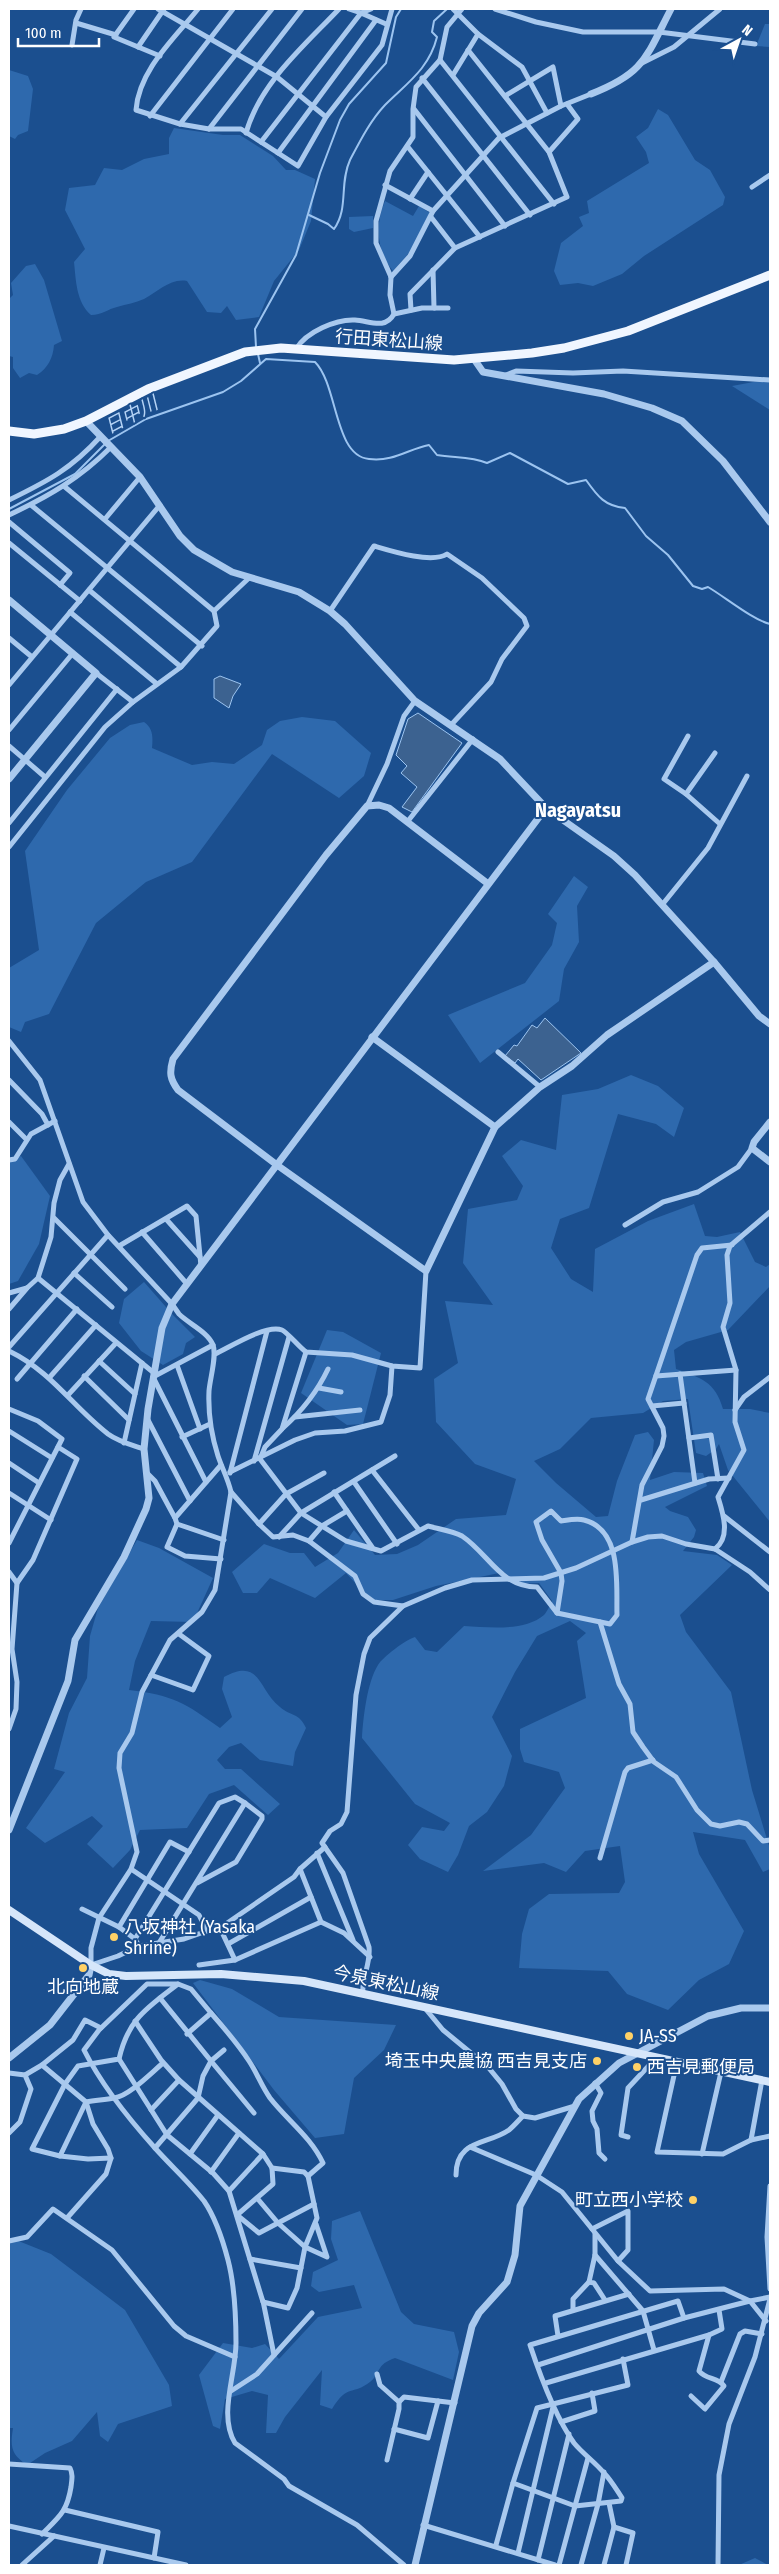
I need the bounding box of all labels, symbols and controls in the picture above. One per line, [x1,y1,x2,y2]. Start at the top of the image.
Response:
scale bar [18,15,99,47]
north arrow [714,15,764,65]
text: N [738,21,756,40]
text: 100 m [25,24,62,42]
street label: 行田東松山線 [334,325,444,355]
water label: 日中川 [100,391,163,439]
district label: Nagayatsu [535,798,621,822]
place label: 八坂神社 (Yasaka Shrine) [124,1916,255,1959]
marker: 八坂神社 (Yasaka Shrine) [108,1931,120,1943]
street label: 今泉東松山線 [331,1961,441,2005]
marker: 北向地蔵 [77,1962,89,1974]
place label: 北向地蔵 [47,1976,119,1998]
place label: JA-SS [639,2025,677,2047]
marker: JA-SS [623,2030,635,2042]
place label: 埼玉中央農協 西吉見支店 [385,2050,587,2072]
marker: 埼玉中央農協 西吉見支店 [591,2055,603,2067]
place label: 西吉見郵便局 [647,2056,755,2078]
marker: 西吉見郵便局 [631,2061,643,2073]
place label: 町立西小学校 [575,2189,683,2211]
marker: 町立西小学校 [687,2194,699,2206]

